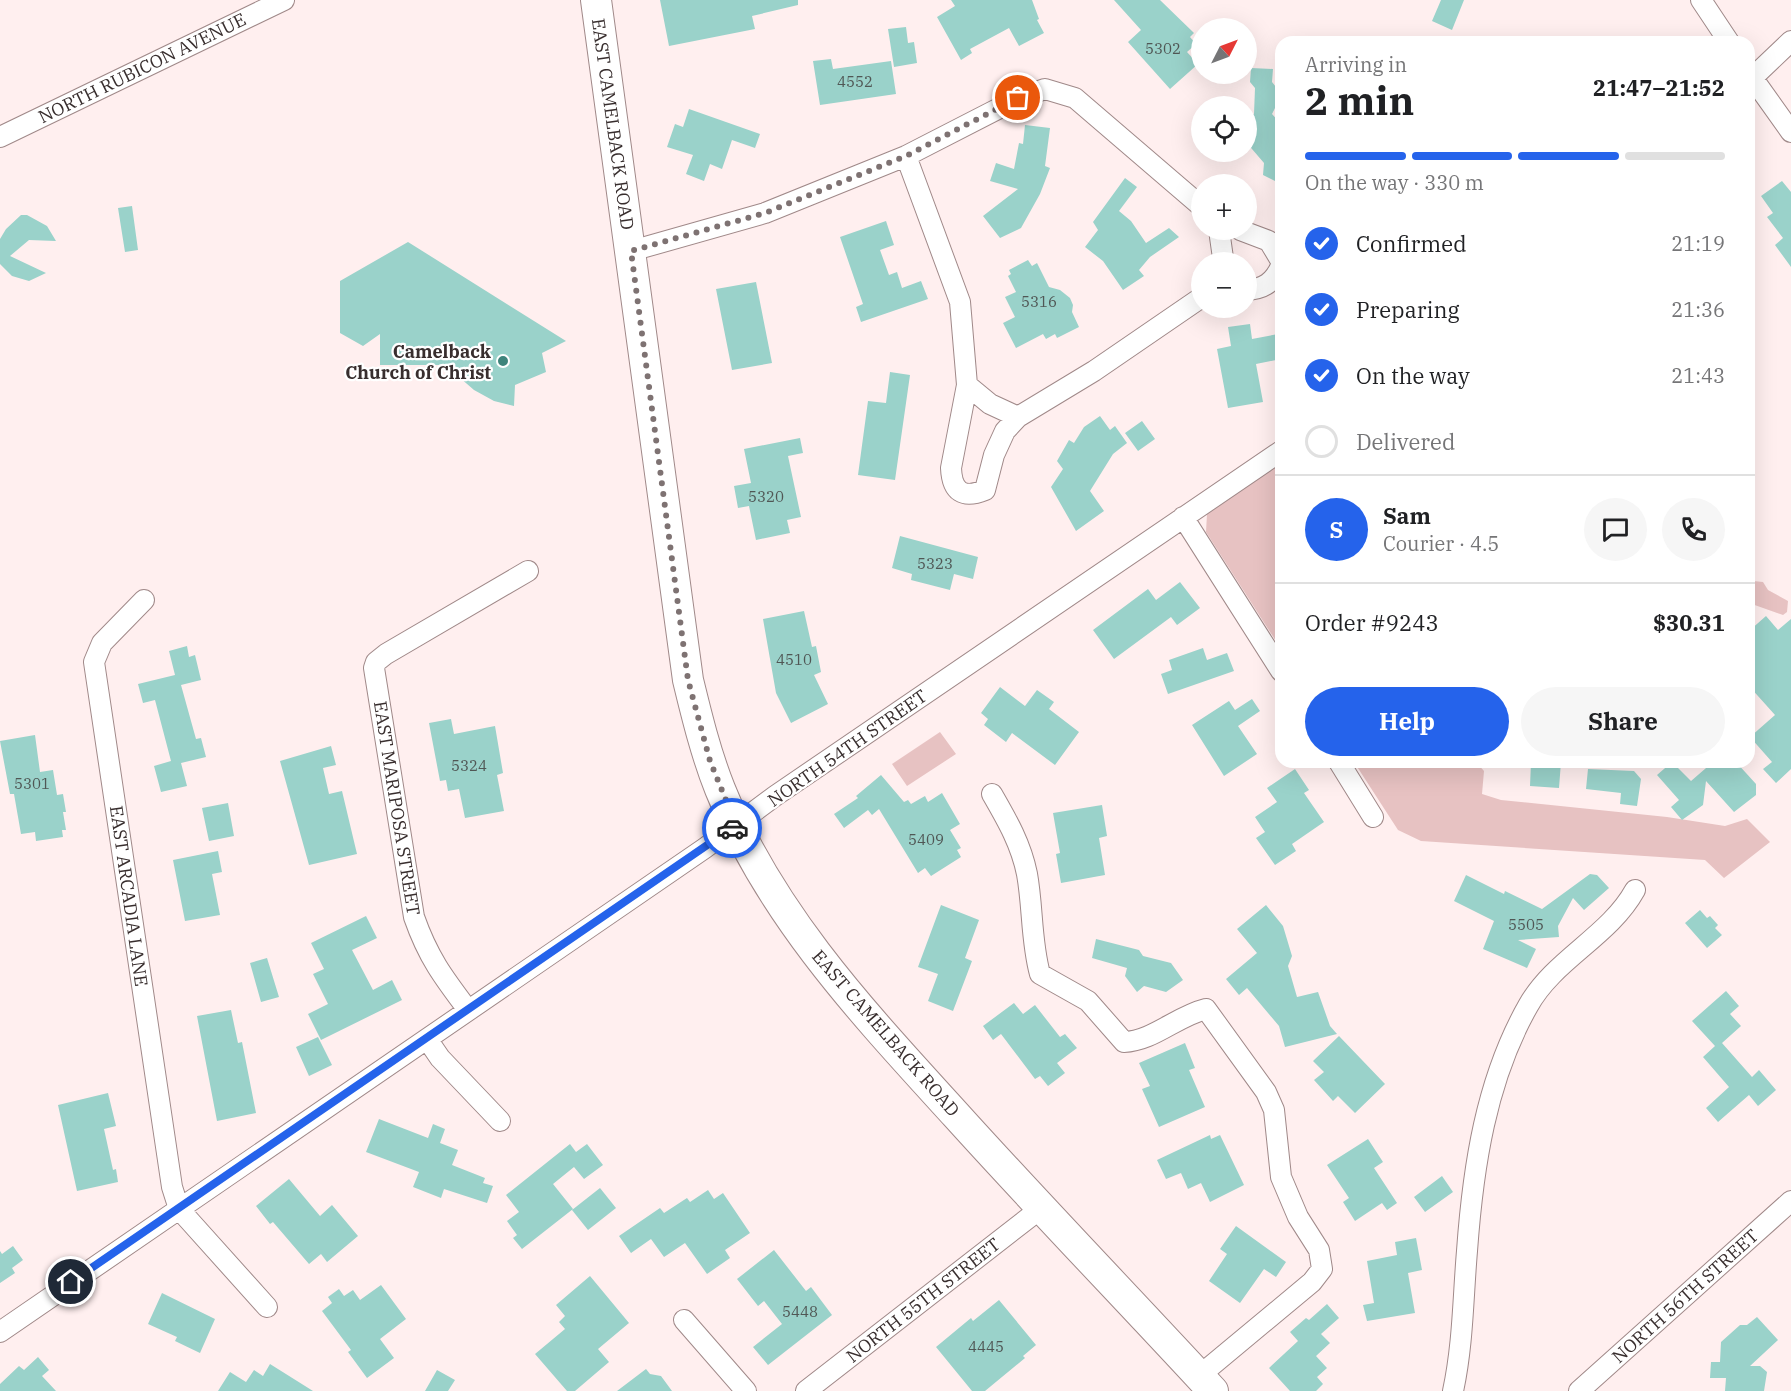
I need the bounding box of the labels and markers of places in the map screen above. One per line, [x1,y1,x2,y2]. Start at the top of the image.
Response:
pin [992,72,1043,123]
place label: Camelback Church of Christ [345,340,492,384]
marker: Camelback Church of Christ [496,354,510,368]
pin [45,1256,96,1307]

